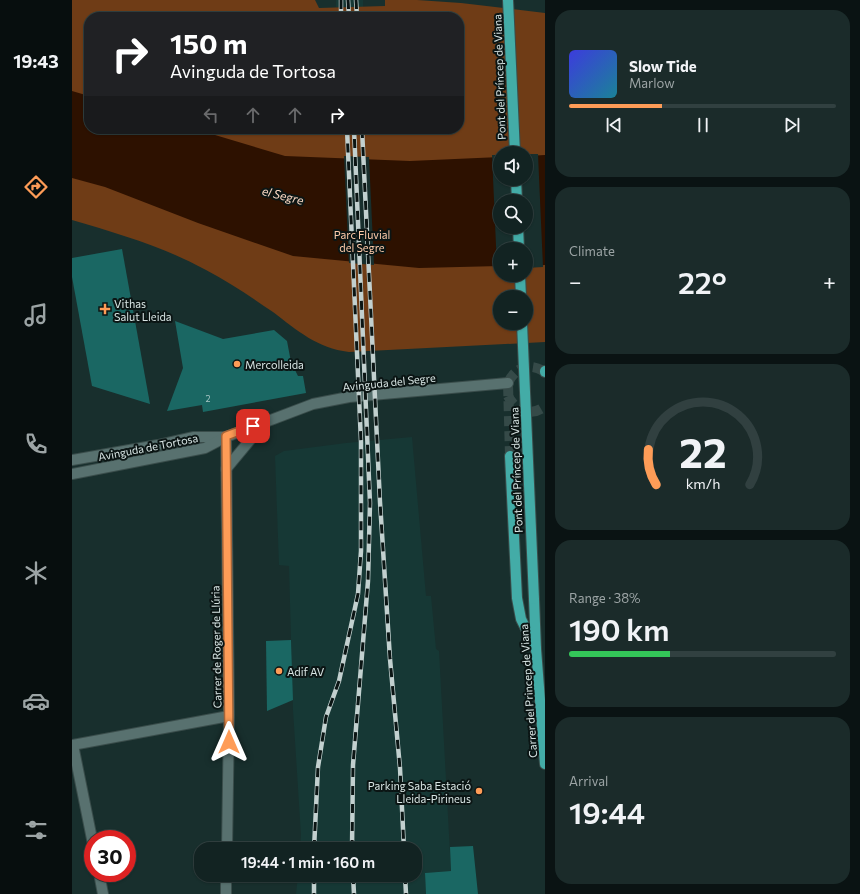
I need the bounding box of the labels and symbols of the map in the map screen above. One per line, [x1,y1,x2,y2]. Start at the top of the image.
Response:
street label: Pont del Príncep de Viana [490,14,508,140]
water label: el Segre [261,183,306,207]
park label: Parc Fluvial del Segre [334,228,390,254]
place label: Vithas Salut Lleida [114,297,172,323]
marker: Vithas Salut Lleida [99,303,111,315]
place label: Mercolleida [245,358,304,371]
marker: Mercolleida [232,359,242,369]
street label: Avinguda del Segre [342,371,436,393]
house number: 2 [206,393,211,404]
street label: Pont del Príncep de Viana [507,407,525,533]
pin [236,409,270,443]
street label: Avinguda de Tortosa [97,431,199,463]
street label: Carrer de Roger de Llúria [208,586,224,708]
street label: Carrer del Princep de Viana [517,624,539,758]
place label: Adif AV [287,665,325,678]
marker: Adif AV [274,666,284,676]
position arrow [208,721,250,763]
place label: Parking Saba Estació Lleida-Pirineus [368,779,471,805]
marker: Parking Saba Estació Lleida-Pirineus [474,786,484,796]
speed limit sign: 30 [84,830,136,882]

